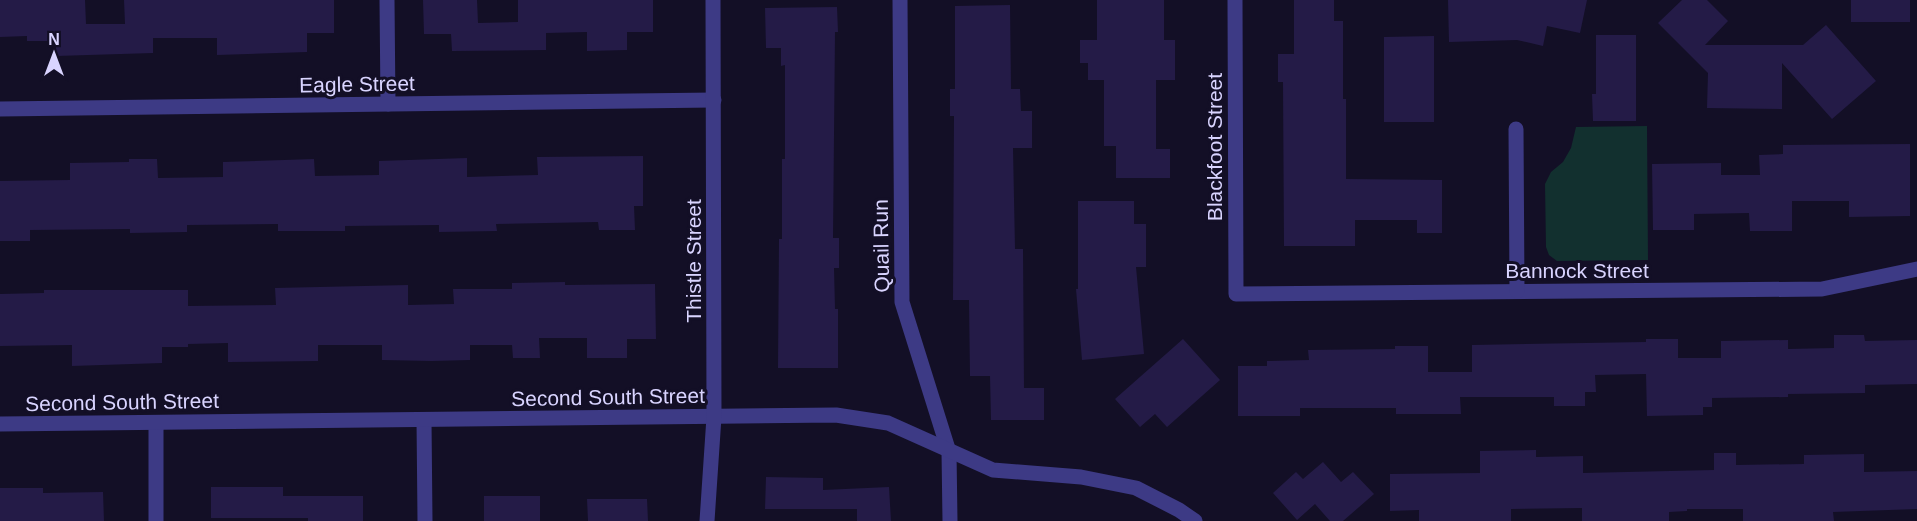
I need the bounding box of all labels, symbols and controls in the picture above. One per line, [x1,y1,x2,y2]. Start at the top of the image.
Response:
north arrow [24,24,84,84]
text: N [48,31,60,48]
street label: Eagle Street [299,71,415,97]
street label: Blackfoot Street [1203,73,1226,221]
street label: Thistle Street [682,199,705,323]
street label: Quail Run [869,199,893,293]
street label: Bannock Street [1505,259,1649,282]
street label: Second South Street [511,384,705,410]
street label: Second South Street [25,389,219,415]

